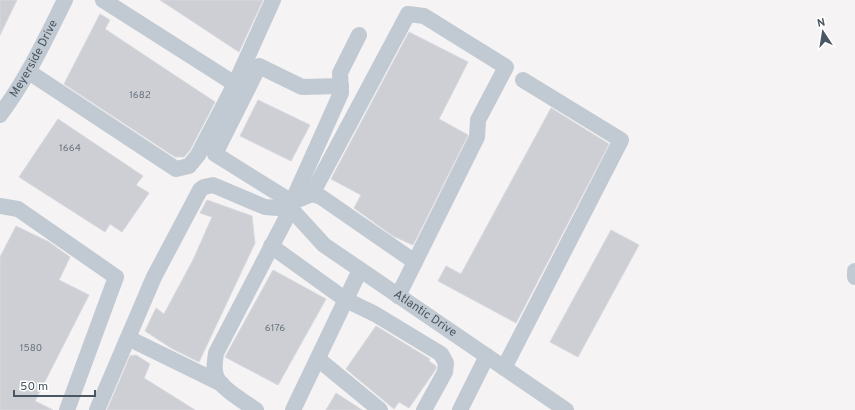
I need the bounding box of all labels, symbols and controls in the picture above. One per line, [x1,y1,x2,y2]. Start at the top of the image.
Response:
north arrow [803,12,843,52]
text: N [816,16,826,31]
street label: Meyerside Drive [6,17,62,101]
house number: 1682 [129,89,151,102]
house number: 1664 [59,142,81,155]
street label: Atlantic Drive [390,287,460,341]
house number: 6176 [265,322,285,335]
house number: 1580 [20,342,42,355]
scale bar [14,372,95,398]
text: 50 m [20,379,48,395]

